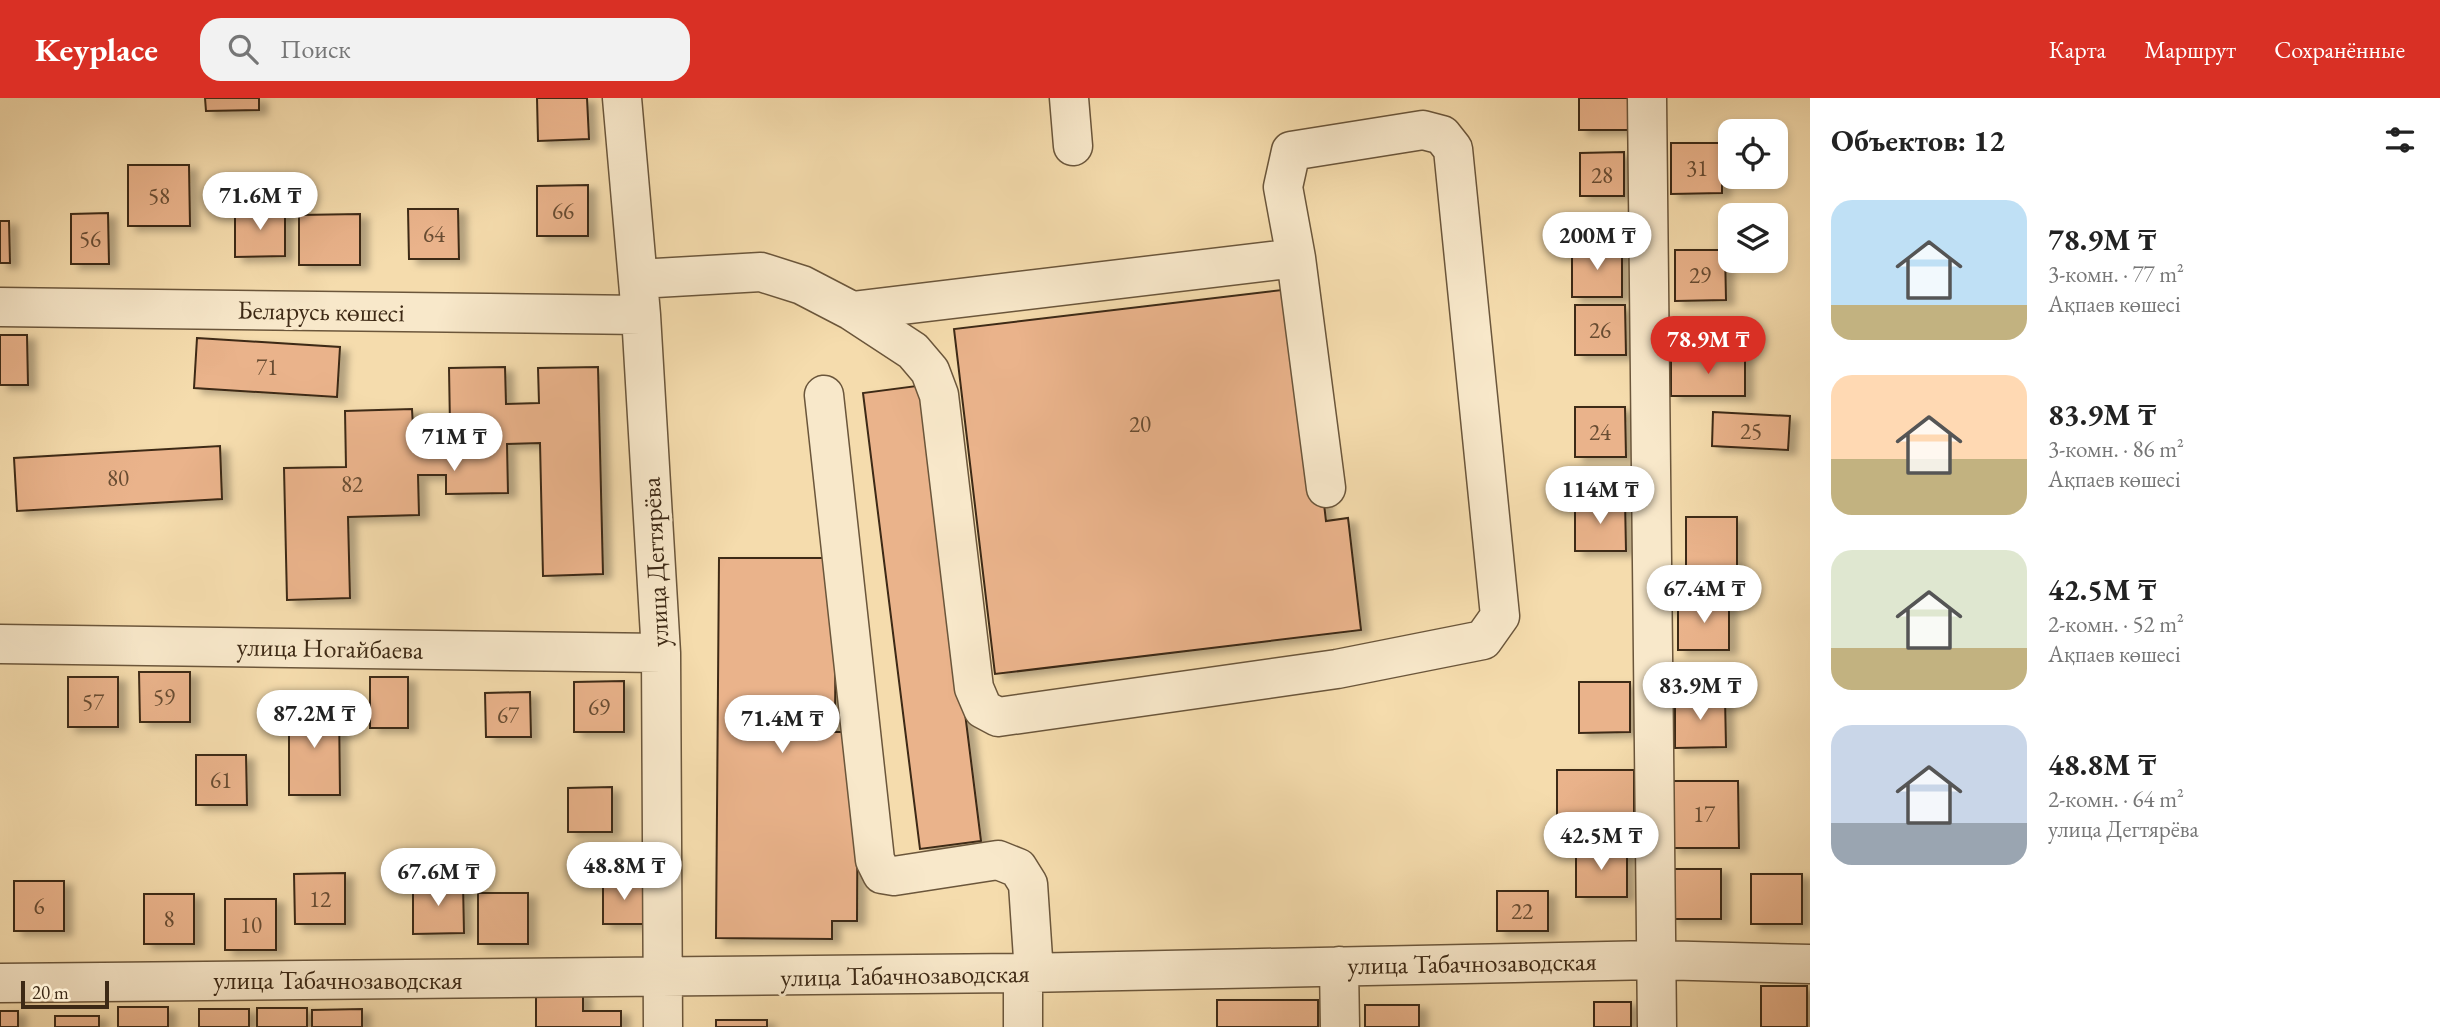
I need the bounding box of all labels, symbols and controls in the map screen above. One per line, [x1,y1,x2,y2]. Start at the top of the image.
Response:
search box [200,18,690,81]
text: Keyplace [35,28,158,71]
icon: search [224,30,262,68]
text: Поиск [280,32,351,66]
text: Карта [2049,34,2106,65]
text: Маршрут [2144,34,2236,65]
text: Сохранённые [2274,34,2405,65]
map controls [1718,119,1788,273]
button: locate [1718,119,1788,189]
text: Объектов: 12 [1831,121,2005,160]
icon: filters [2381,121,2419,159]
house number: 31 [1686,153,1708,183]
house number: 28 [1591,160,1613,190]
pin: 71.6M ₸ [195,172,325,232]
text: 71.6M ₸ [219,180,301,210]
house number: 58 [148,181,170,211]
house number: 66 [552,196,574,226]
button: layers [1718,203,1788,273]
pin: 200M ₸ [1540,212,1654,272]
house number: 64 [423,219,446,249]
text: 200M ₸ [1558,220,1636,250]
text: 78.9M ₸ [2048,220,2156,259]
house number: 56 [79,224,101,254]
icon: home [1887,228,1971,312]
text: 3-комн. · 77 m² [2048,259,2184,289]
house number: 29 [1689,260,1711,290]
text: Ақпаев көшесі [2048,289,2181,319]
street label: Беларусь көшесі [237,293,405,329]
house number: 26 [1589,315,1611,345]
pin: 78.9M ₸ [1643,316,1773,376]
text: 78.9M ₸ [1667,324,1749,354]
house number: 71 [256,352,278,382]
text: 83.9M ₸ [2048,395,2156,434]
icon: home [1887,403,1971,487]
house number: 20 [1129,409,1151,439]
pin: 71M ₸ [405,414,503,473]
house number: 25 [1740,416,1762,446]
house number: 24 [1589,417,1612,447]
text: 71M ₸ [422,421,486,451]
text: 3-комн. · 86 m² [2048,434,2184,464]
house number: 80 [107,463,129,493]
text: Ақпаев көшесі [2048,464,2181,494]
pin: 114M ₸ [1543,466,1657,526]
house number: 82 [341,469,363,499]
text: 114M ₸ [1561,474,1639,504]
street label: улица Дегтярёва [634,475,676,648]
pin: 67.4M ₸ [1639,566,1769,625]
text: 42.5M ₸ [2048,570,2156,609]
text: 67.4M ₸ [1663,573,1745,603]
icon: home [1887,578,1971,662]
text: 2-комн. · 52 m² [2048,609,2184,639]
street label: улица Ногайбаева [236,629,424,667]
text: Ақпаев көшесі [2048,639,2181,669]
pin: 83.9M ₸ [1635,662,1765,722]
text: 83.9M ₸ [1659,670,1741,700]
house number: 59 [153,682,175,712]
house number: 57 [82,687,105,717]
pin: 87.2M ₸ [249,690,379,750]
house number: 69 [588,692,610,722]
pin: 71.4M ₸ [717,696,847,755]
text: 87.2M ₸ [273,698,355,728]
house number: 67 [497,700,520,730]
text: 71.4M ₸ [741,703,823,733]
text: 48.8M ₸ [2048,745,2156,784]
icon: home [1887,753,1971,837]
house number: 61 [210,765,232,795]
text: 2-комн. · 64 m² [2048,784,2184,814]
house number: 17 [1693,799,1716,829]
pin: 42.5M ₸ [1536,812,1666,872]
text: улица Дегтярёва [2048,814,2199,844]
text: 42.5M ₸ [1560,820,1642,850]
pin: 48.8M ₸ [559,842,689,902]
pin: 67.6M ₸ [373,848,503,908]
text: 48.8M ₸ [583,850,665,880]
text: 67.6M ₸ [397,856,479,886]
house number: 12 [309,884,331,914]
house number: 6 [33,891,45,921]
house number: 22 [1511,896,1533,926]
house number: 8 [163,904,175,934]
house number: 10 [240,910,262,940]
street label: улица Табачнозаводская [1347,944,1597,982]
street label: улица Табачнозаводская [780,956,1030,994]
street label: улица Табачнозаводская [213,963,463,997]
scale bar [21,978,108,1010]
text: 20 m [32,980,69,1005]

